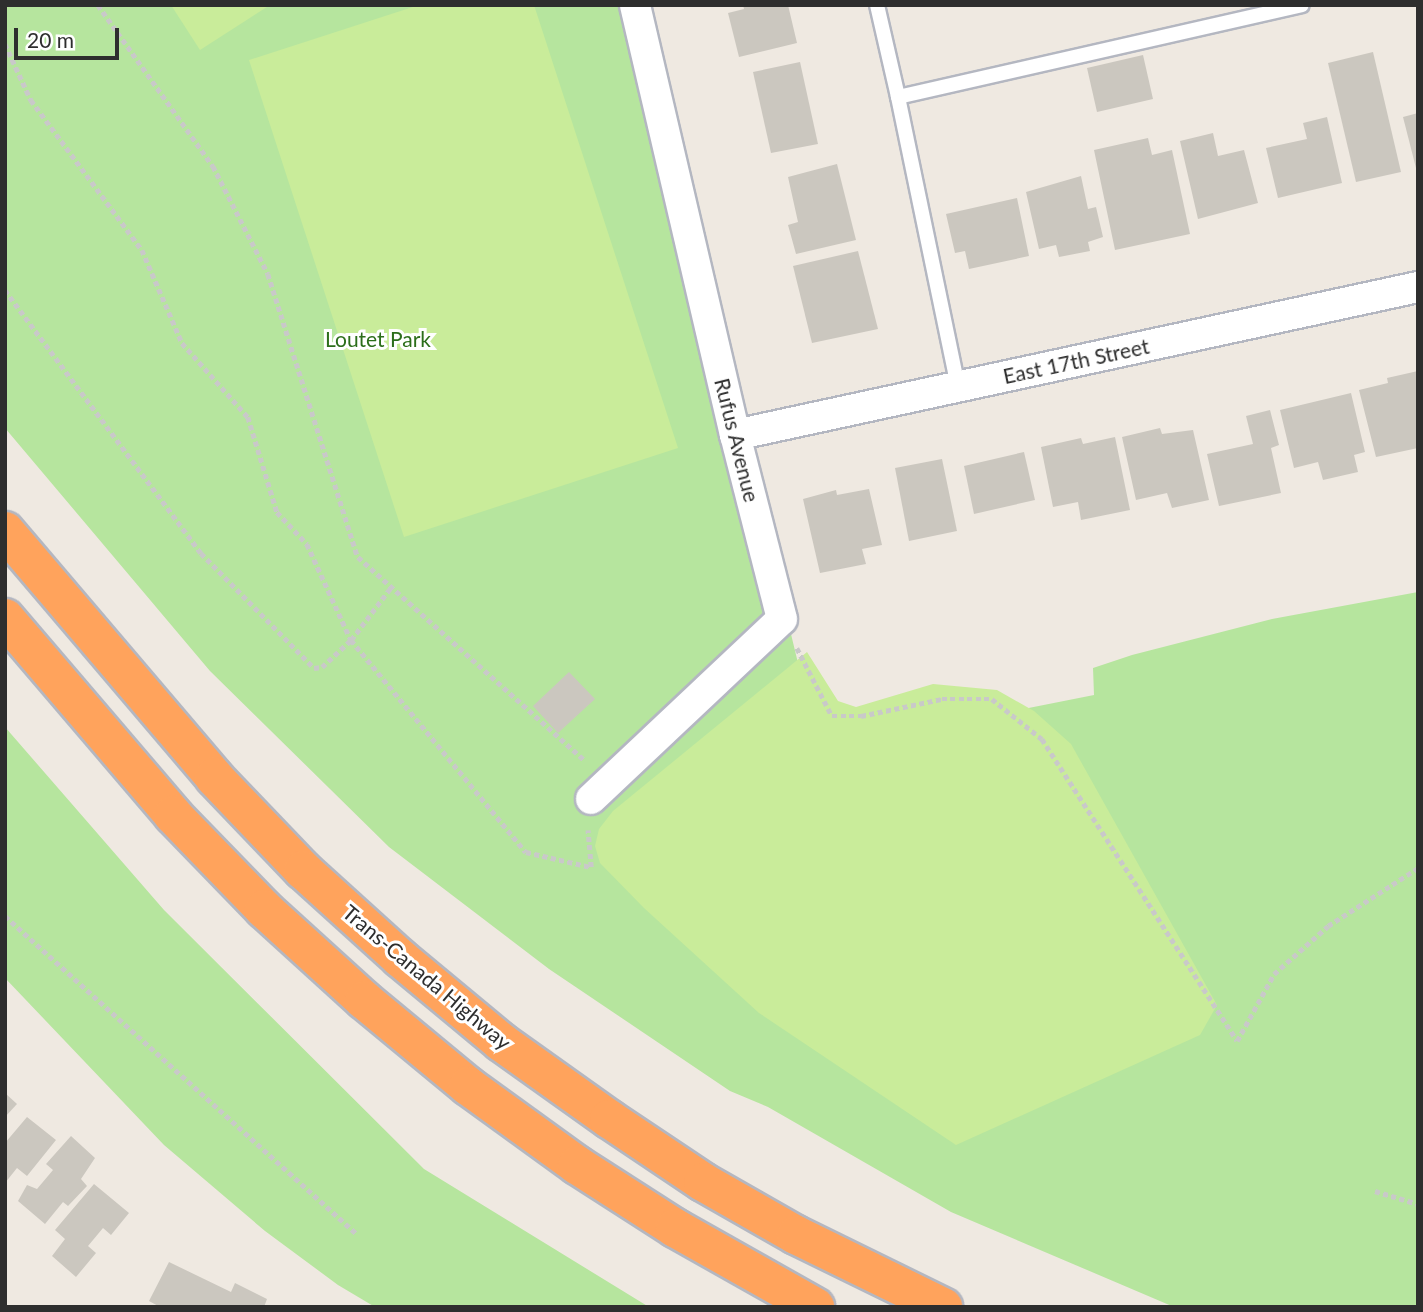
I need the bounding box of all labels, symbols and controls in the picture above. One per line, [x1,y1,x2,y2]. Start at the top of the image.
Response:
scale bar [18,14,122,58]
text: 20 m [27,27,74,52]
park label: Loutet Park [325,326,431,352]
street label: East 17th Street [1001,333,1151,389]
street label: Rufus Avenue [709,375,765,505]
street label: Trans-Canada Highway [338,899,516,1055]

